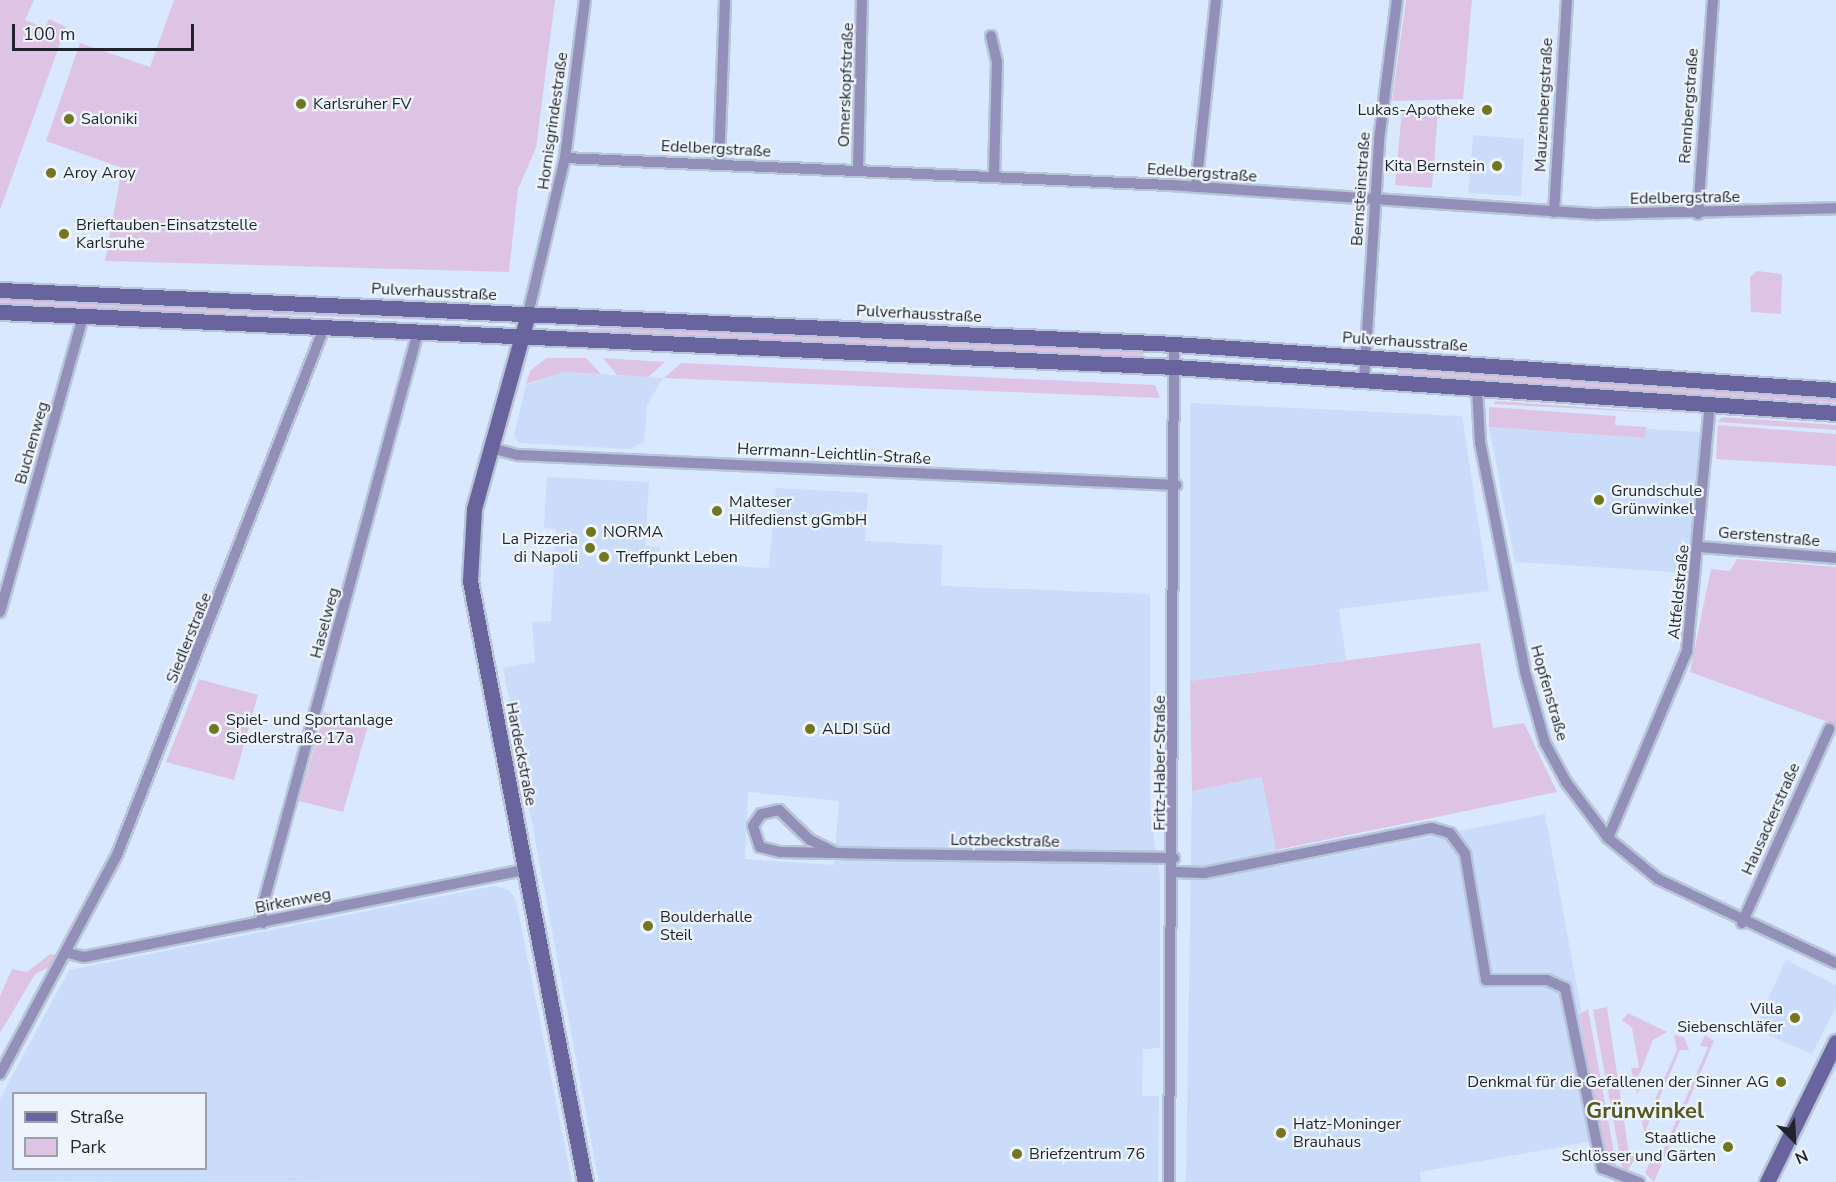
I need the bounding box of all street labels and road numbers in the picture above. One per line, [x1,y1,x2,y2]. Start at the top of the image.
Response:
street label: Omerskopfstraße [834,22,858,148]
street label: Mauzenbergstraße [1531,37,1557,173]
street label: Rennbergstraße [1675,48,1703,164]
street label: Hornisgrindestraße [534,51,572,191]
street label: Bernsteinstraße [1347,131,1375,247]
street label: Edelbergstraße [660,137,772,161]
street label: Edelbergstraße [1146,160,1258,186]
street label: Edelbergstraße [1630,187,1740,209]
street label: Pulverhausstraße [371,279,497,305]
street label: Pulverhausstraße [856,301,982,327]
street label: Pulverhausstraße [1342,328,1468,356]
street label: Buchenweg [11,399,53,487]
street label: Herrmann-Leichtlin-Straße [737,439,931,469]
street label: Gerstenstraße [1717,523,1821,551]
street label: Altfeldstraße [1664,544,1694,640]
street label: Haselweg [306,585,344,661]
street label: Siedlerstraße [162,590,216,686]
street label: Hopfenstraße [1526,643,1572,743]
street label: Fritz-Haber-Straße [1150,695,1170,831]
street label: Hardeckstraße [502,701,540,807]
street label: Hausackerstraße [1738,760,1804,878]
street label: Lotzbeckstraße [950,830,1060,852]
street label: Birkenweg [253,884,333,918]

